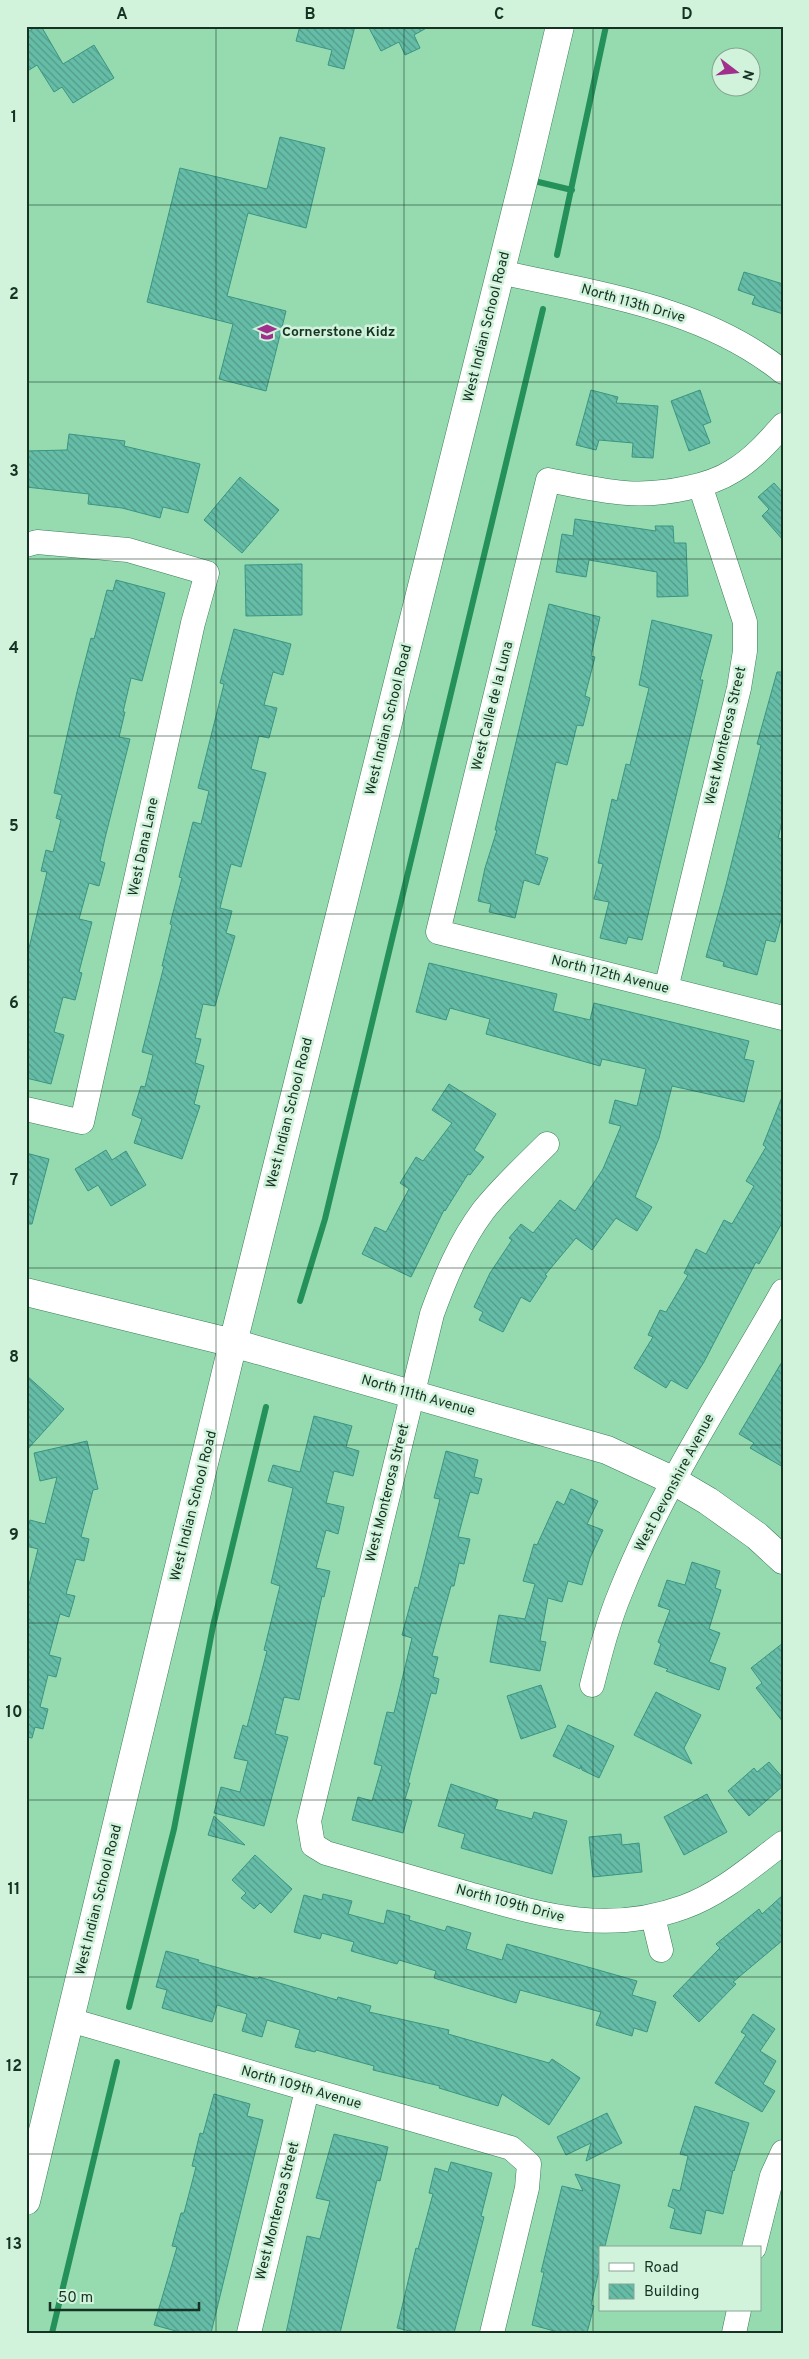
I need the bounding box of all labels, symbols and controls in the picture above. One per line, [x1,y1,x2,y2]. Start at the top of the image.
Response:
text: A [116,5,128,25]
text: B [304,5,316,25]
text: C [494,5,504,25]
text: D [681,5,693,25]
north arrow [712,48,762,98]
text: N [737,68,757,82]
text: 1 [11,108,17,128]
street label: West Indian School Road [460,250,514,404]
street label: North 113th Drive [579,281,687,327]
text: 2 [9,285,19,305]
school or university icon: Cornerstone Kidz [256,321,278,343]
place label: Cornerstone Kidz [282,324,395,341]
text: 3 [9,462,19,482]
text: 4 [9,639,19,659]
street label: West Calle de la Luna [469,640,517,772]
street label: West Indian School Road [362,643,416,797]
street label: West Monterosa Street [702,665,750,807]
street label: West Dana Lane [125,796,163,898]
text: 5 [9,817,19,837]
street label: North 112th Avenue [549,952,671,998]
text: 6 [9,994,19,1014]
street label: West Indian School Road [263,1036,317,1190]
text: 7 [10,1171,18,1191]
text: 8 [9,1348,19,1368]
street label: North 111th Avenue [359,1372,477,1420]
street label: West Devonshire Avenue [631,1411,719,1555]
street label: West Monterosa Street [363,1422,413,1564]
street label: West Indian School Road [167,1429,221,1583]
text: 9 [9,1526,19,1546]
text: 10 [6,1703,22,1723]
street label: West Indian School Road [72,1823,126,1977]
text: 11 [8,1880,20,1900]
street label: North 109th Drive [454,1881,566,1927]
text: 12 [6,2057,22,2077]
street label: North 109th Avenue [239,2063,363,2113]
street label: West Monterosa Street [253,2140,303,2282]
text: 13 [6,2235,22,2255]
legend [599,2246,762,2312]
text: Road [644,2259,679,2278]
scale bar [50,2279,199,2311]
text: Building [644,2283,699,2302]
text: 50 m [58,2289,93,2308]

